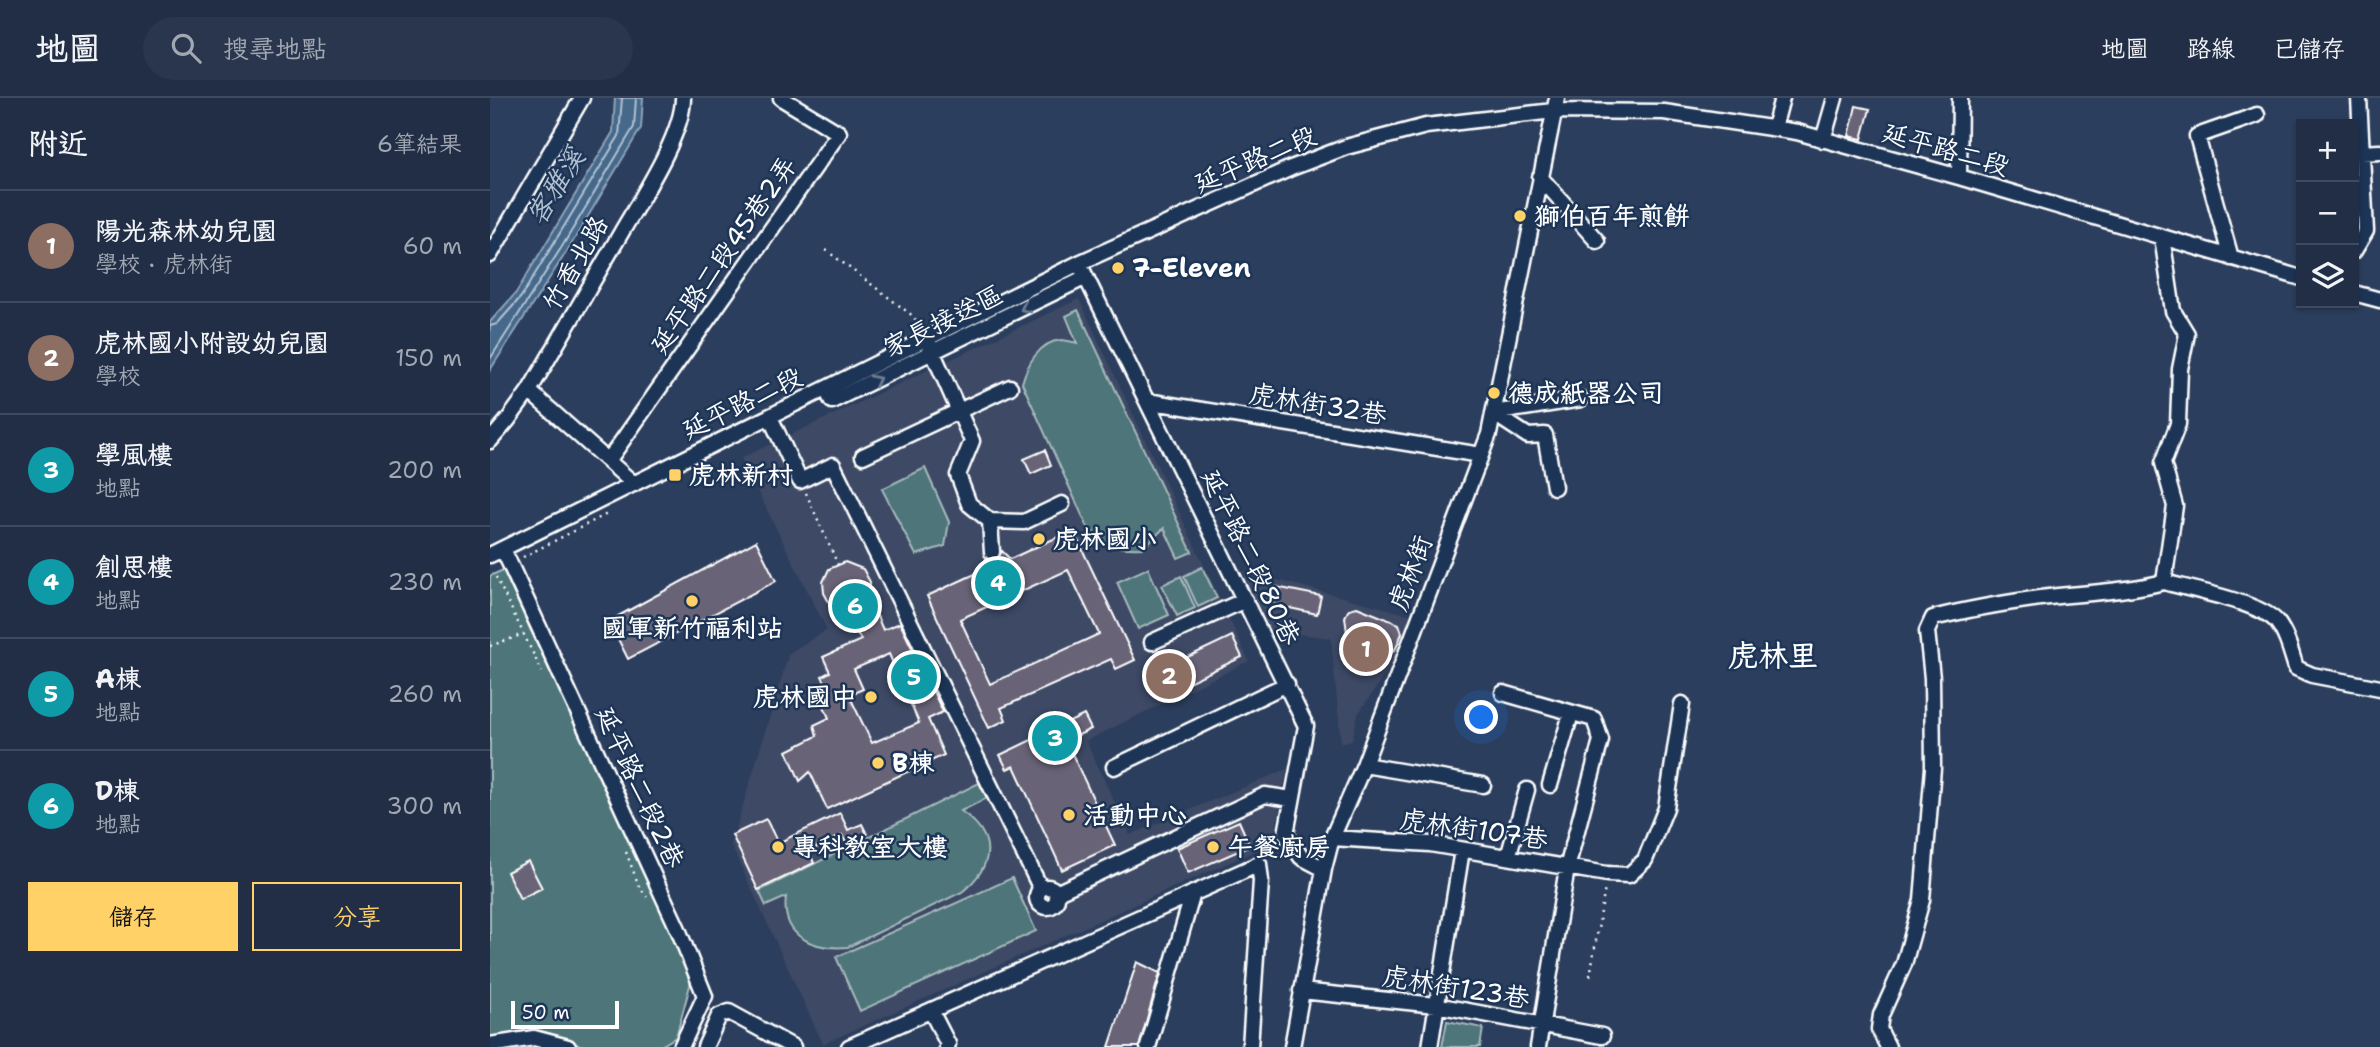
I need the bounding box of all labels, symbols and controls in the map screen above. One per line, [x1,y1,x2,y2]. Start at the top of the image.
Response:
search box [143,17,633,80]
text: 地圖 [35,26,101,71]
icon: search [167,29,205,67]
text: 搜尋地點 [223,31,327,66]
text: 地圖 [2101,33,2149,65]
text: 路線 [2187,33,2235,65]
text: 已儲存 [2273,33,2345,65]
street label: 延平路二段 [1879,114,2013,183]
street label: 延平路二段 [1188,117,1321,200]
map controls [2296,119,2359,308]
button: + [2296,119,2359,182]
text: 附近 [28,123,88,164]
text: 6筆結果 [377,129,462,159]
water label: 客雅溪 [517,139,594,232]
street label: 延平路二段45巷2弄 [641,149,804,360]
button: − [2296,182,2359,245]
place label: 獅伯百年煎餅 [1534,198,1690,233]
marker: 獅伯百年煎餅 [1512,208,1528,224]
street label: 竹香北路 [533,209,616,317]
text: 陽光森林幼兒園 [95,213,277,248]
text: 1 [46,231,56,261]
text: 60 m [403,231,462,261]
button: layers [2296,245,2359,308]
text: 學校 · 虎林街 [95,249,232,279]
place label: 7-Eleven [1132,250,1251,285]
marker: 7-Eleven [1110,260,1126,276]
street label: 家長接送區 [877,276,1009,365]
one-way arrow [1020,299,1032,313]
text: 虎林國小附設幼兒園 [95,325,329,360]
text: 2 [43,343,59,373]
text: 150 m [395,343,462,373]
street label: 延平路二段 [676,358,808,447]
text: 學校 [95,361,141,391]
one-way arrow [869,375,881,389]
street label: 虎林街32巷 [1247,375,1389,432]
place label: 德成紙器公司 [1508,375,1664,410]
marker: 德成紙器公司 [1486,385,1502,401]
text: 學風樓 [95,437,173,472]
text: 3 [43,455,59,485]
text: 200 m [387,455,462,485]
place label: 虎林新村 [689,457,793,492]
street label: 延平路二段80巷 [1194,463,1309,651]
marker: 虎林新村 [667,467,683,483]
text: 地點 [95,473,141,503]
place label: 虎林國小 [1053,521,1157,556]
street label: 虎林街 [1379,530,1440,616]
marker: 虎林國小 [1031,531,1047,547]
text: 創思樓 [95,549,173,584]
pin: 4 [975,557,1021,609]
text: 4 [43,567,59,597]
text: 230 m [388,567,462,597]
pin: 6 [832,580,878,632]
text: 地點 [95,585,141,615]
marker: 國軍新竹福利站 [684,593,700,609]
place label: 國軍新竹福利站 [601,610,783,645]
pin: 1 [1343,623,1389,675]
district label: 虎林里 [1728,635,1818,676]
pin: 2 [1146,650,1192,702]
pin: 5 [891,651,937,703]
text: A棟 [95,661,141,696]
text: 5 [44,679,58,709]
text: 260 m [388,679,462,709]
place label: 虎林國中 [753,679,857,714]
marker: 虎林國中 [863,689,879,705]
text: 地點 [95,697,141,727]
street label: 延平路二段2巷 [588,700,693,873]
your location [1464,700,1498,734]
pin: 3 [1032,712,1078,764]
place label: B棟 [892,745,935,780]
marker: B棟 [870,755,886,771]
text: D棟 [95,773,139,808]
text: 6 [43,791,59,821]
text: 300 m [387,791,462,821]
place label: 活動中心 [1083,797,1187,832]
street label: 虎林街107巷 [1398,801,1550,856]
marker: 活動中心 [1061,807,1077,823]
text: 地點 [95,809,141,839]
place label: 專科教室大樓 [792,829,948,864]
place label: 午餐廚房 [1227,829,1331,864]
marker: 專科教室大樓 [770,839,786,855]
marker: 午餐廚房 [1205,839,1221,855]
button: 儲存 [28,882,238,951]
button: 分享 [252,882,462,951]
street label: 虎林街123巷 [1380,958,1532,1015]
scale bar [511,998,620,1030]
text: 50 m [522,1000,570,1025]

